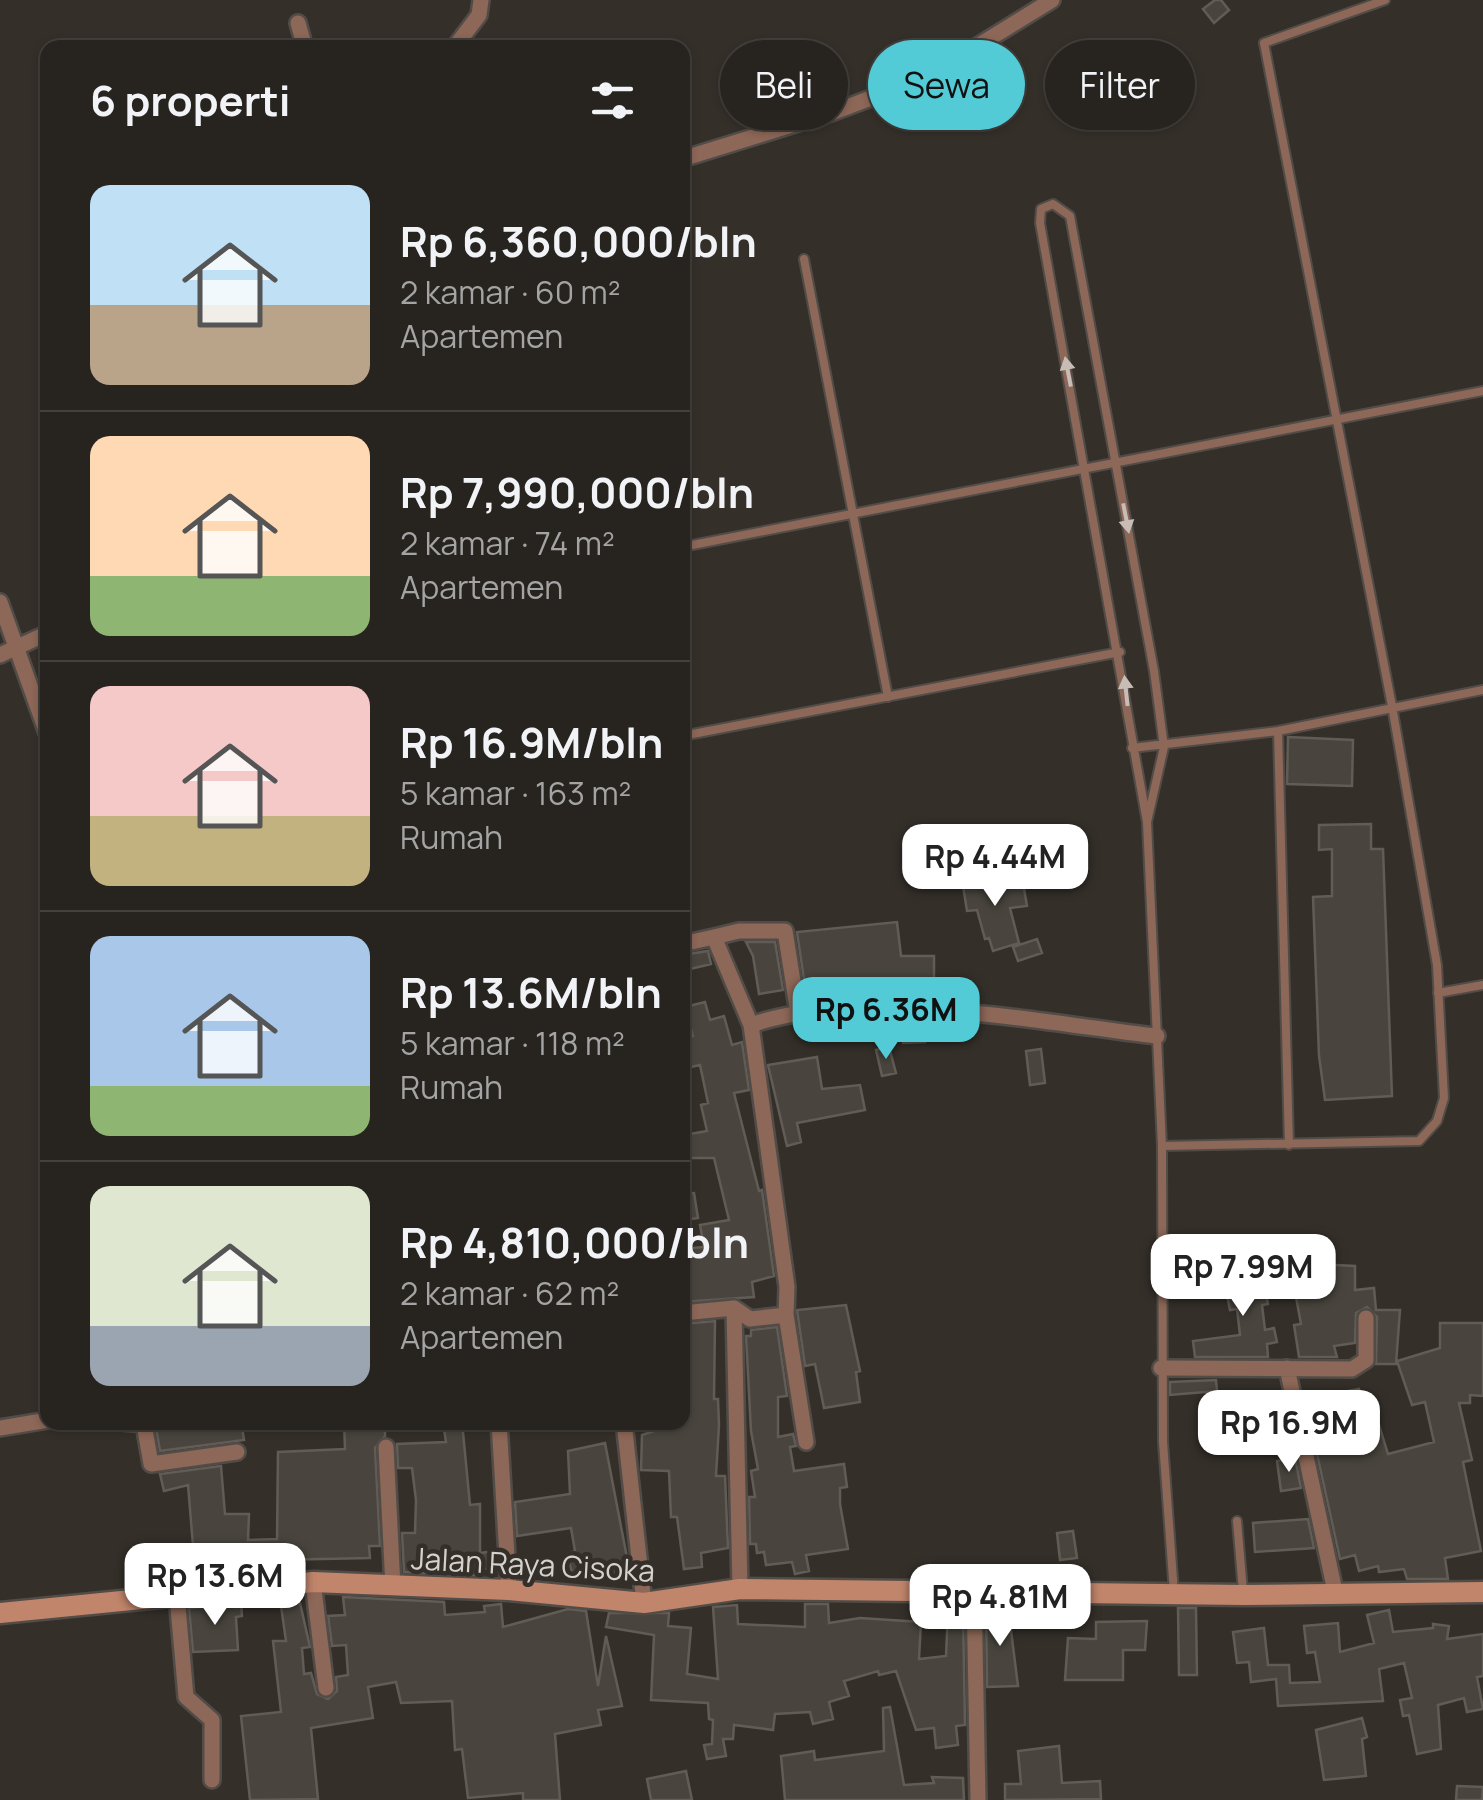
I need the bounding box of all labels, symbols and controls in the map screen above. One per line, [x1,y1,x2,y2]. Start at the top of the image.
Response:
chip: Beli [720,40,848,130]
chip: Sewa [868,40,1025,130]
chip: Filter [1045,40,1195,130]
text: 6 properti [90,71,291,129]
icon: filters [585,73,640,128]
text: Rp 6,360,000/bln [400,212,757,270]
icon: home [170,225,290,345]
text: 2 kamar · 60 m² [400,270,621,314]
text: Apartemen [400,314,563,358]
one-way arrow [1060,356,1075,387]
text: Rp 7,990,000/bln [400,463,754,521]
icon: home [170,476,290,596]
one-way arrow [1119,503,1134,535]
text: 2 kamar · 74 m² [400,521,615,565]
text: Apartemen [400,565,563,609]
one-way arrow [1118,675,1134,707]
text: Rp 16.9M/bln [400,713,663,771]
icon: home [170,726,290,846]
text: 5 kamar · 163 m² [400,771,631,815]
text: Rumah [400,815,503,859]
pin: Rp 4.44M [892,824,1098,909]
text: Rp 4.44M [924,834,1066,878]
text: Rp 13.6M/bln [400,963,662,1021]
icon: home [170,976,290,1096]
pin: Rp 6.36M [783,977,989,1062]
text: Rp 6.36M [815,987,957,1031]
text: 5 kamar · 118 m² [400,1021,625,1065]
text: Rumah [400,1065,503,1109]
text: Rp 4,810,000/bln [400,1213,749,1271]
icon: home [170,1226,290,1346]
pin: Rp 7.99M [1140,1234,1346,1319]
text: Rp 7.99M [1173,1244,1313,1288]
text: 2 kamar · 62 m² [400,1271,619,1315]
text: Apartemen [400,1315,563,1359]
pin: Rp 16.9M [1186,1390,1392,1475]
text: Rp 16.9M [1220,1400,1358,1444]
street label: Jalan Raya Cisoka [410,1537,656,1591]
pin: Rp 13.6M [112,1543,318,1628]
text: Rp 13.6M [147,1553,283,1597]
pin: Rp 4.81M [897,1564,1103,1649]
text: Rp 4.81M [932,1574,1068,1618]

